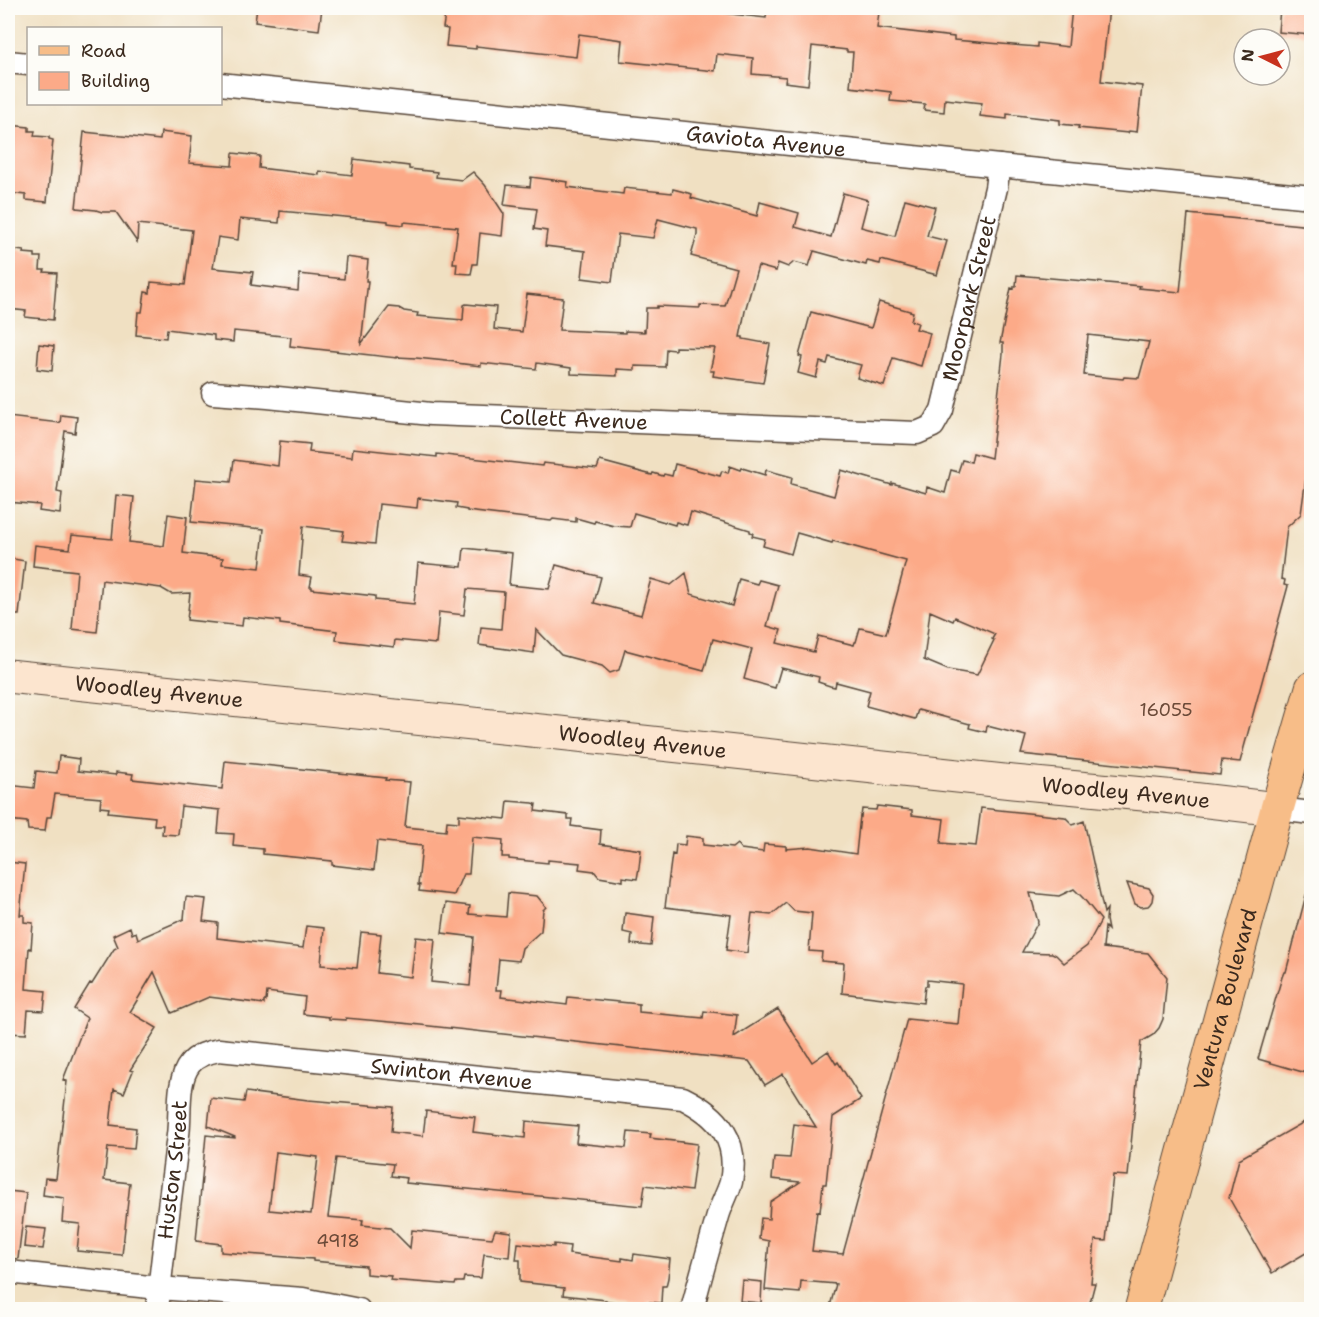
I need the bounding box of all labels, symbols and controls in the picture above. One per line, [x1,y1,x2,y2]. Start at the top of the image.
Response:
legend [27,27,222,105]
north arrow [1232,27,1292,87]
text: Road [81,39,126,63]
text: N [1236,48,1259,63]
text: Building [81,69,150,93]
street label: Gaviota Avenue [685,119,847,164]
street label: Moorpark Street [935,213,1003,384]
street label: Collett Avenue [499,403,649,436]
street label: Woodley Avenue [74,669,245,714]
house number: 16055 [1140,698,1192,722]
street label: Woodley Avenue [557,719,728,765]
street label: Woodley Avenue [1040,771,1212,815]
street label: Ventura Boulevard [1187,905,1263,1093]
street label: Swinton Avenue [369,1052,534,1096]
street label: Huston Street [151,1100,194,1241]
house number: 4918 [316,1229,360,1253]

